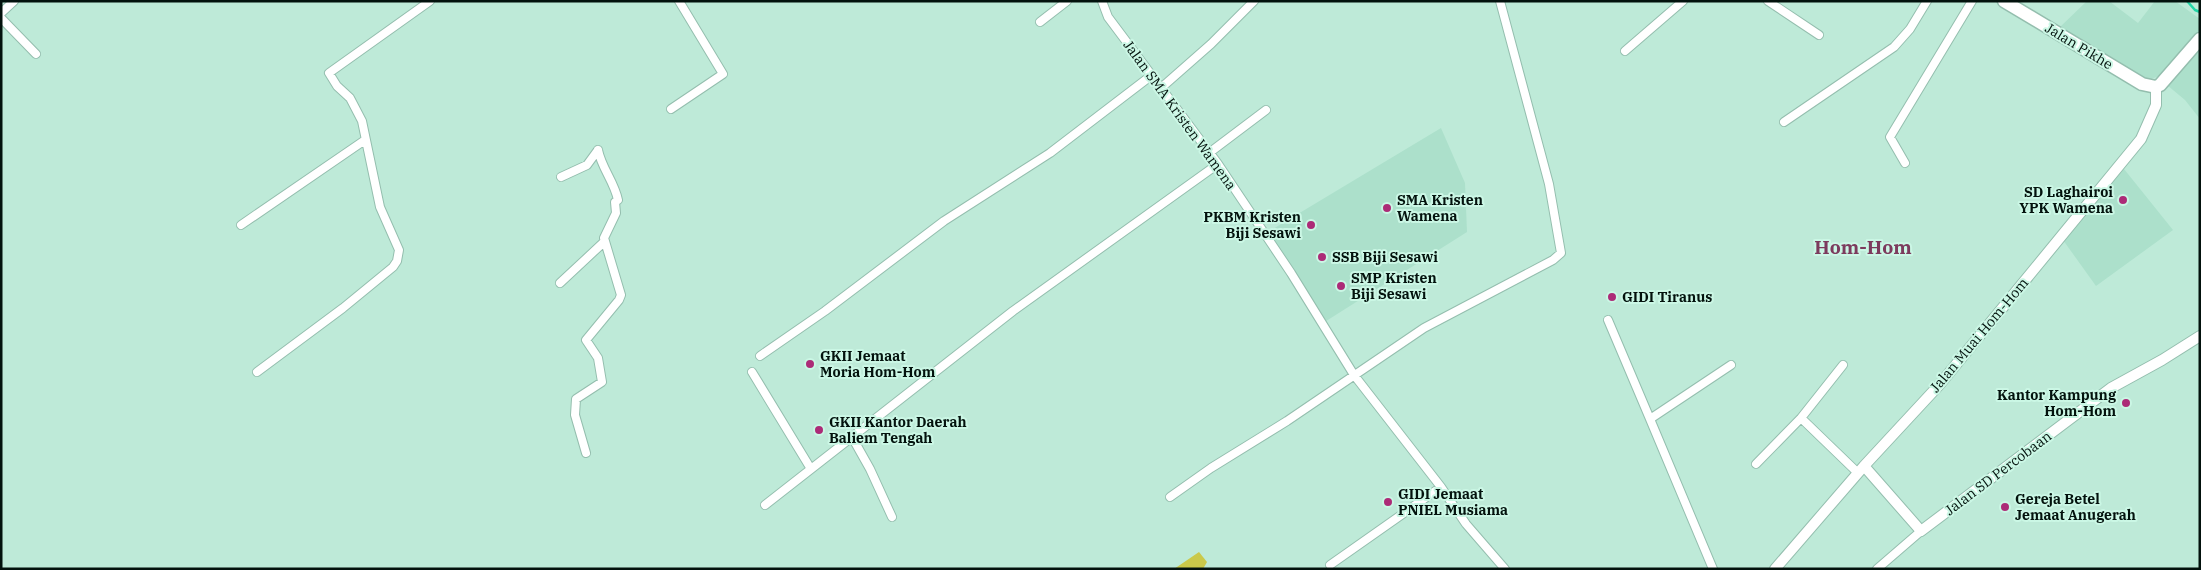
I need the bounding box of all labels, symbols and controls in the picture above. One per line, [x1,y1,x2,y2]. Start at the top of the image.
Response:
street label: Jalan Pikhe [2042,19,2116,73]
street label: Jalan SMA Kristen Wamena [1120,37,1241,194]
place label: SD Laghairoi YPK Wamena [2019,183,2113,217]
place label: SMA Kristen Wamena [1397,191,1483,225]
marker: SD Laghairoi YPK Wamena [2117,194,2129,206]
marker: SMA Kristen Wamena [1381,202,1393,214]
place label: PKBM Kristen Biji Sesawi [1203,208,1301,242]
marker: PKBM Kristen Biji Sesawi [1305,219,1317,231]
district label: Hom-Hom [1814,235,1912,259]
place label: SSB Biji Sesawi [1332,248,1438,266]
marker: SSB Biji Sesawi [1316,251,1328,263]
place label: SMP Kristen Biji Sesawi [1351,269,1437,303]
street label: Jalan Muai Hom-Hom [1926,274,2032,396]
marker: SMP Kristen Biji Sesawi [1335,280,1347,292]
place label: GIDI Tiranus [1622,288,1712,306]
marker: GIDI Tiranus [1606,291,1618,303]
place label: GKII Jemaat Moria Hom-Hom [820,347,936,381]
marker: GKII Jemaat Moria Hom-Hom [804,358,816,370]
place label: Kantor Kampung Hom-Hom [1997,386,2117,420]
marker: Kantor Kampung Hom-Hom [2120,397,2132,409]
place label: GKII Kantor Daerah Baliem Tengah [829,413,967,447]
marker: GKII Kantor Daerah Baliem Tengah [813,424,825,436]
street label: Jalan SD Percobaan [1941,427,2055,519]
place label: GIDI Jemaat PNIEL Musiama [1398,485,1508,519]
place label: Gereja Betel Jemaat Anugerah [2015,490,2136,524]
marker: GIDI Jemaat PNIEL Musiama [1382,496,1394,508]
marker: Gereja Betel Jemaat Anugerah [1999,501,2011,513]

